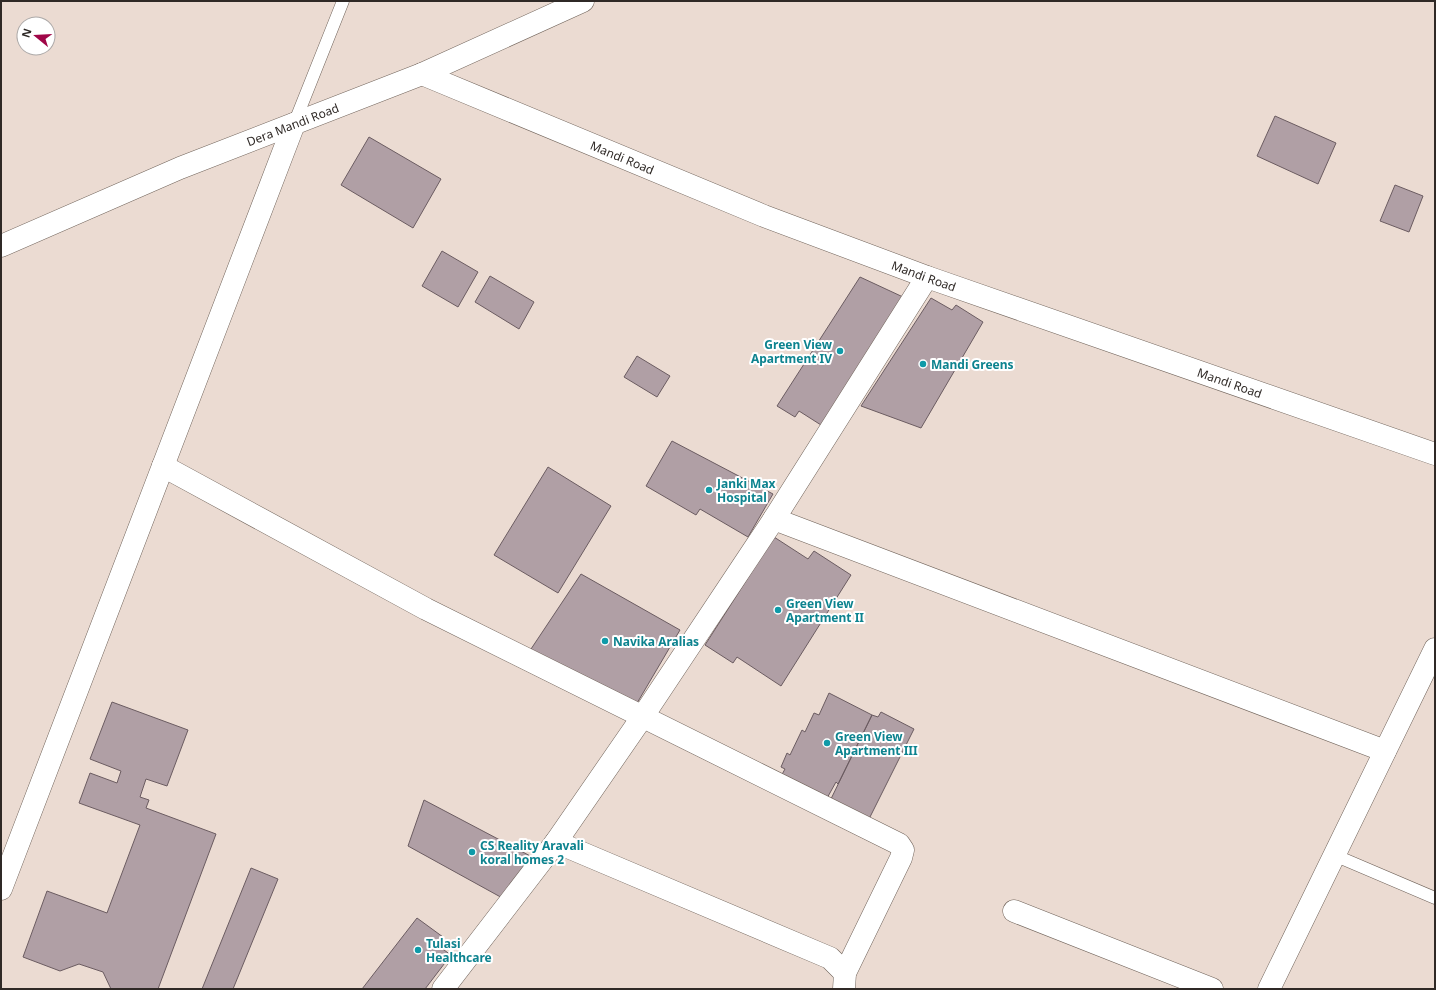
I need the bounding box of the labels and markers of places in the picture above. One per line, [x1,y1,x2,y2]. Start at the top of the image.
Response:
place label: Green View Apartment IV [751,336,833,367]
marker: Green View Apartment IV [835,346,845,356]
place label: Mandi Greens [931,356,1014,373]
marker: Mandi Greens [918,359,928,369]
place label: Janki Max Hospital [716,475,776,506]
marker: Janki Max Hospital [704,485,714,495]
place label: Green View Apartment II [786,595,864,626]
marker: Green View Apartment II [773,605,783,615]
place label: Navika Aralias [613,633,699,650]
marker: Navika Aralias [600,636,610,646]
place label: Green View Apartment III [835,728,918,759]
marker: Green View Apartment III [822,738,832,748]
place label: CS Reality Aravali koral homes 2 [480,837,584,868]
marker: CS Reality Aravali koral homes 2 [467,847,477,857]
place label: Tulasi Healthcare [426,935,492,966]
marker: Tulasi Healthcare [413,945,423,955]

